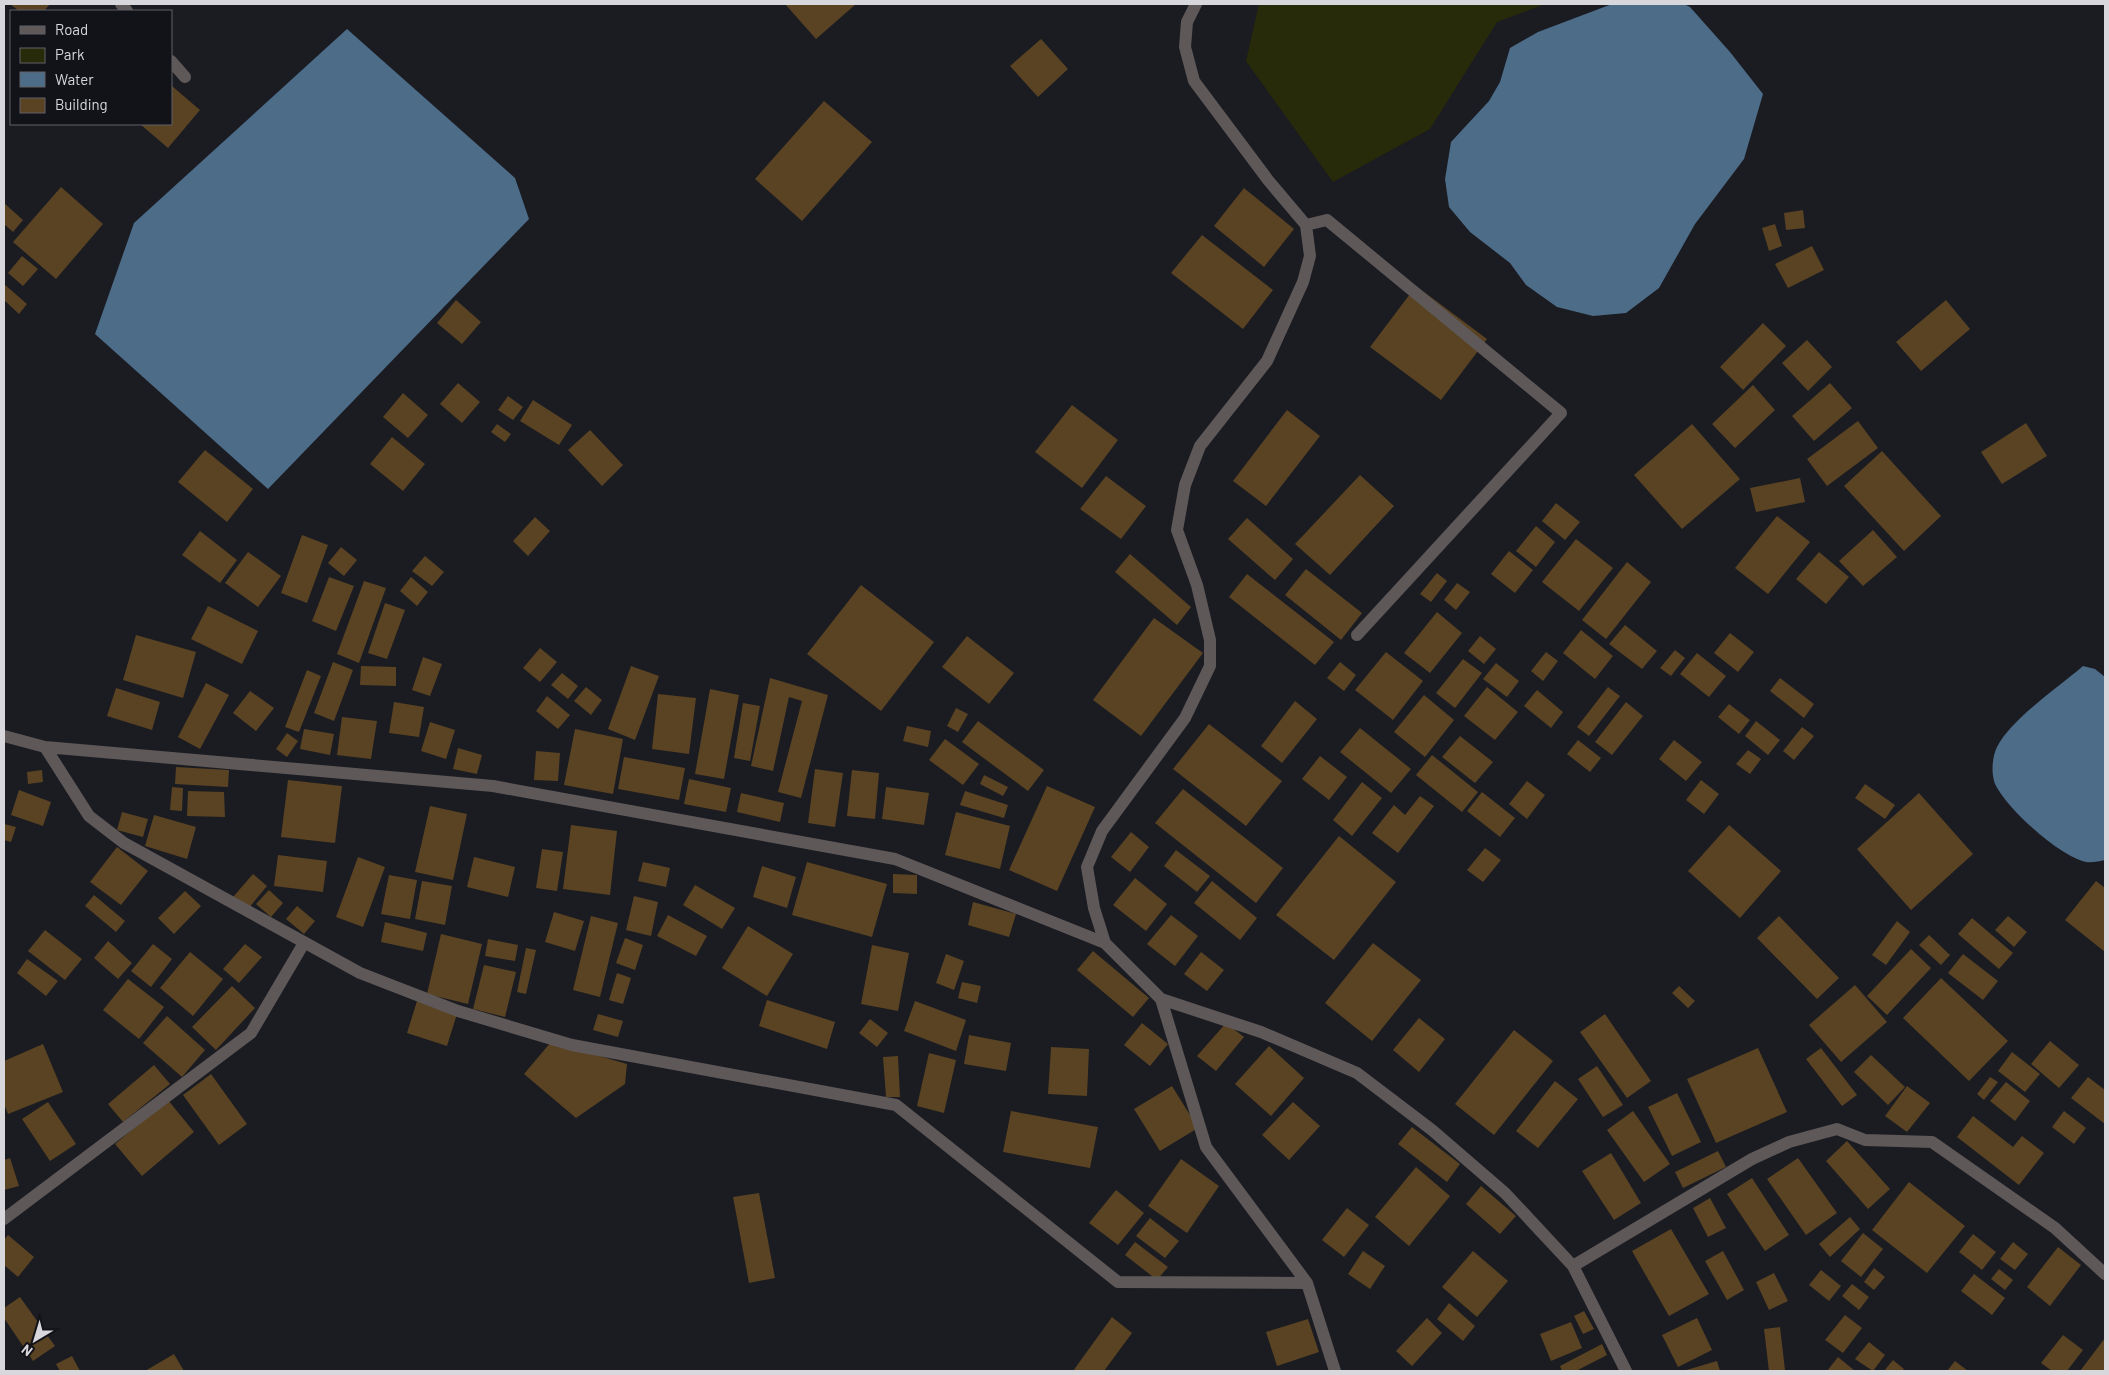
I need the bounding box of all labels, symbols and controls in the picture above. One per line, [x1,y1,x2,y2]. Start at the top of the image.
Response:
legend [10,10,172,125]
text: Road [55,20,88,38]
text: Park [55,45,85,63]
text: Water [55,70,94,88]
text: Building [55,95,108,113]
north arrow [10,1315,60,1365]
text: N [18,1341,36,1360]

